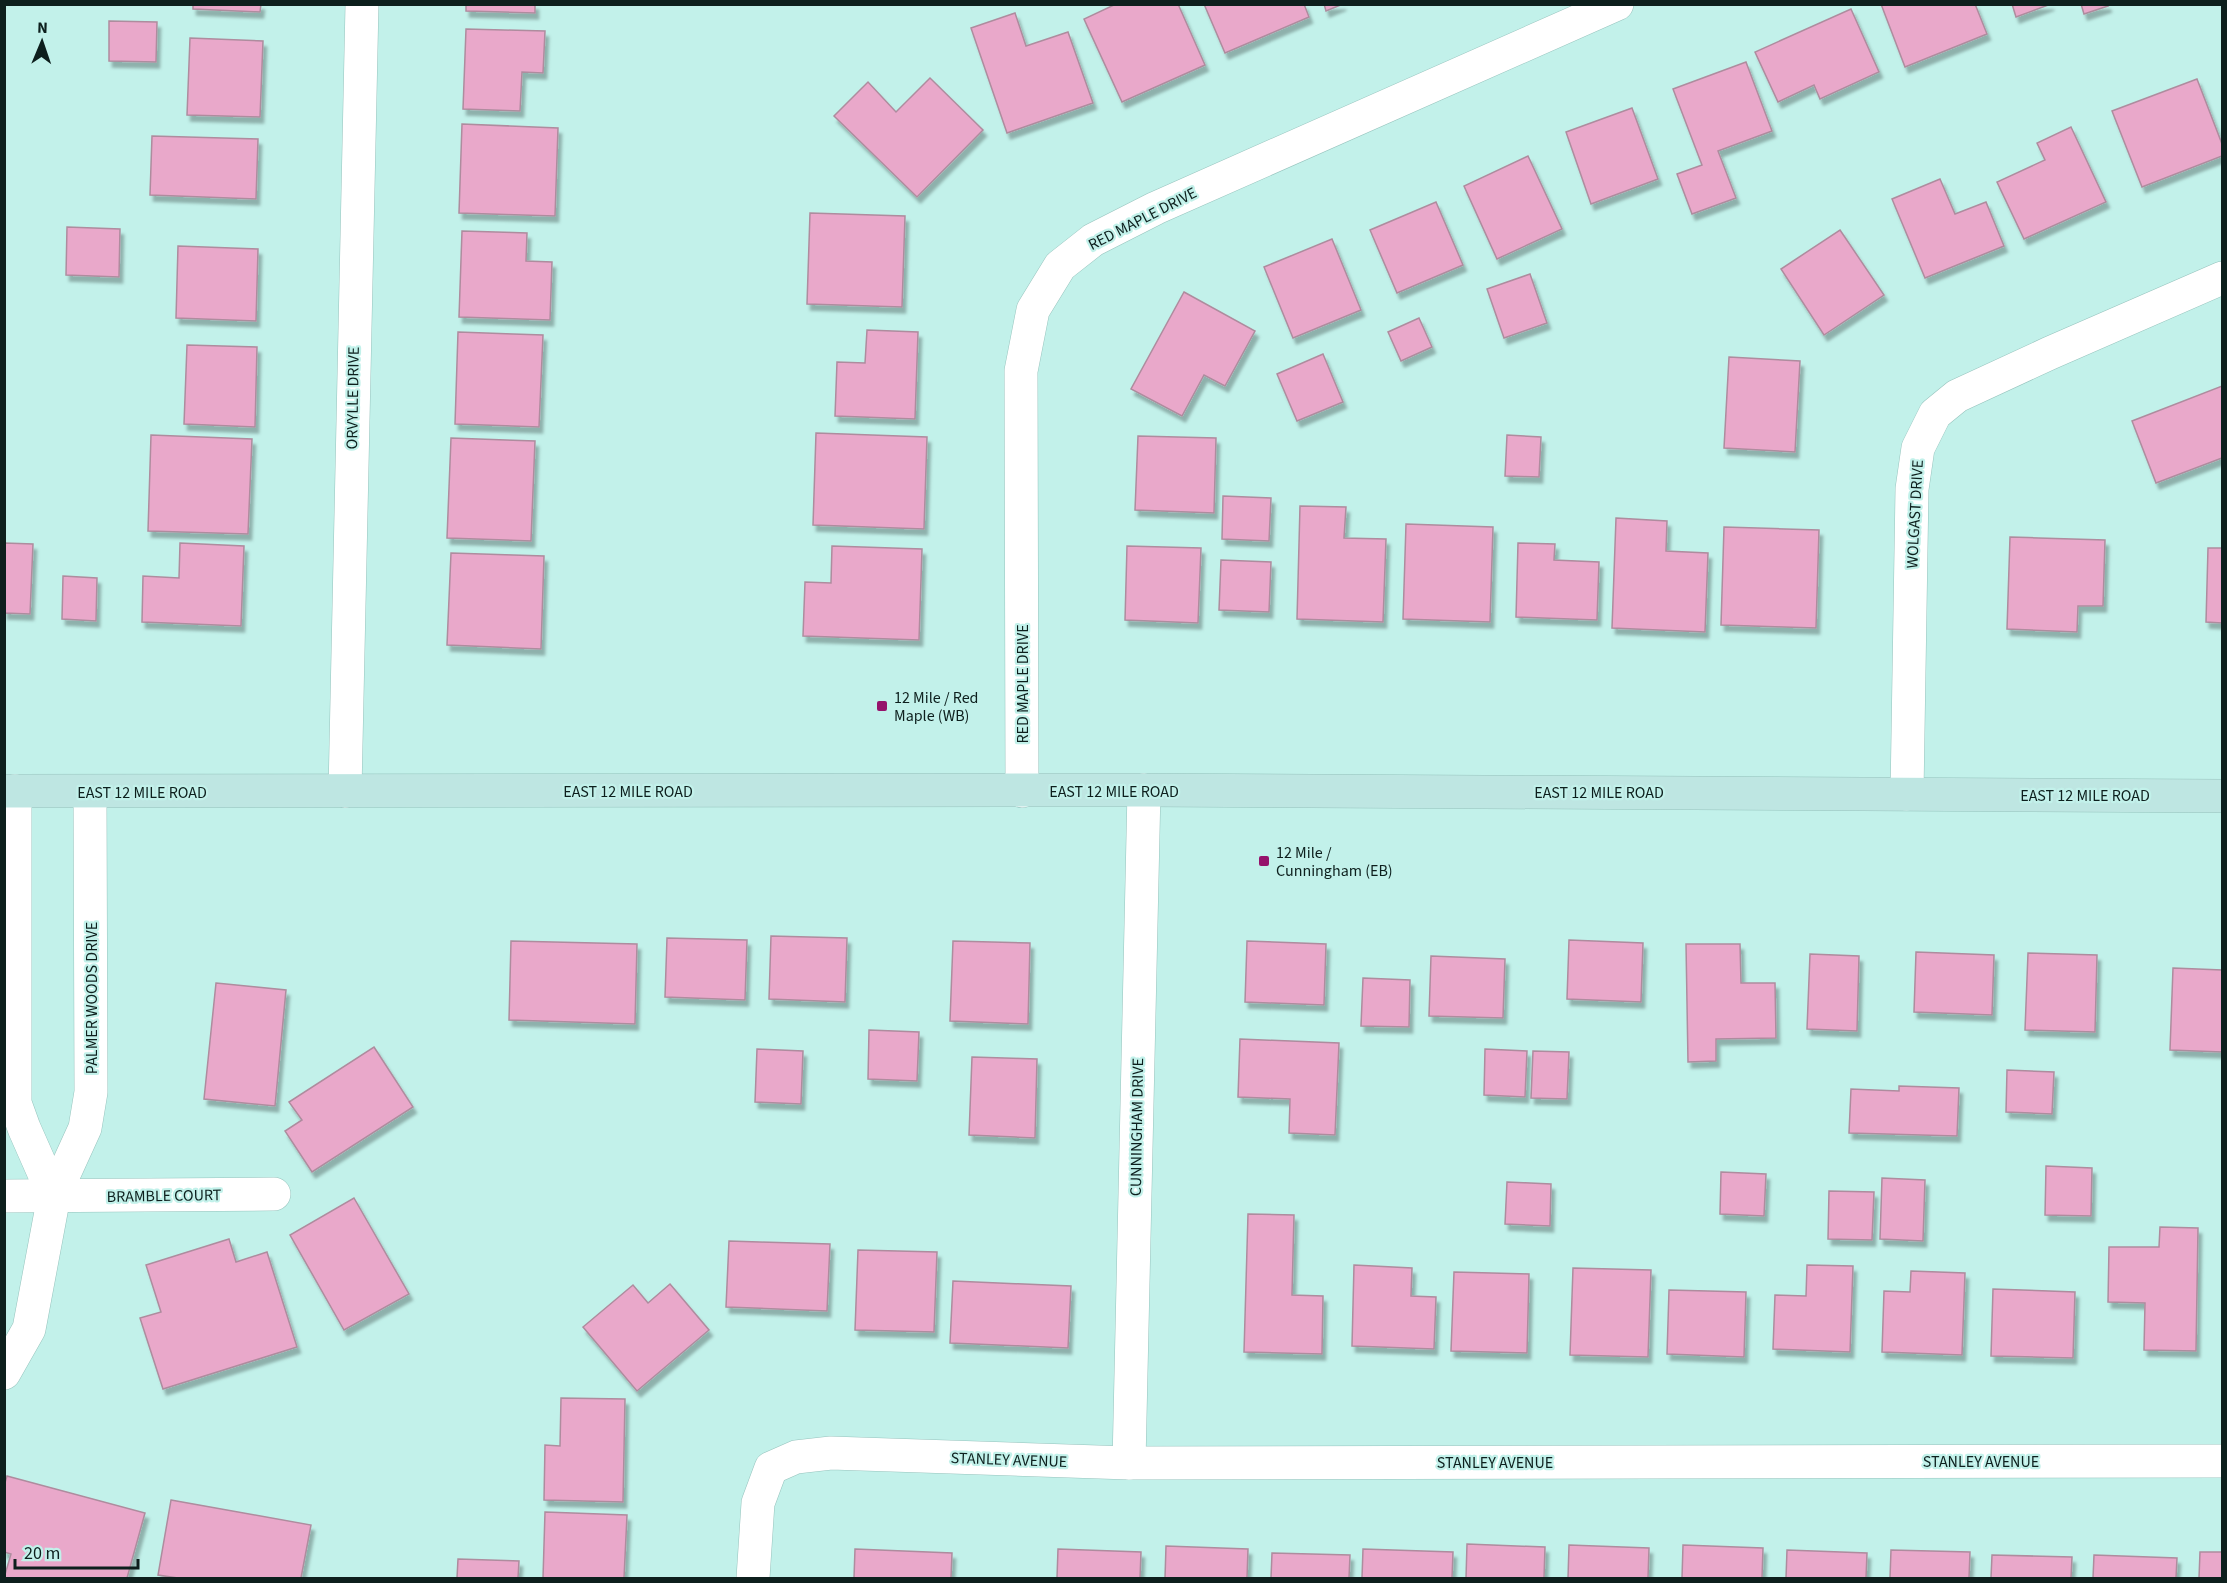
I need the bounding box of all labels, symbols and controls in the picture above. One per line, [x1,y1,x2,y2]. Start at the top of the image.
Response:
north arrow [12,12,72,72]
text: N [37,17,48,39]
street label: RED MAPLE DRIVE [1084,182,1201,256]
street label: ORVYLLE DRIVE [341,346,365,450]
street label: WOLGAST DRIVE [1901,459,1929,569]
street label: RED MAPLE DRIVE [1012,624,1034,744]
place label: 12 Mile / Red Maple (WB) [894,687,978,727]
marker: 12 Mile / Red Maple (WB) [875,699,889,713]
street label: EAST 12 MILE ROAD [563,781,693,803]
street label: EAST 12 MILE ROAD [1049,781,1179,803]
street label: EAST 12 MILE ROAD [77,782,207,804]
street label: EAST 12 MILE ROAD [1534,782,1664,804]
street label: EAST 12 MILE ROAD [2020,785,2150,807]
place label: 12 Mile / Cunningham (EB) [1276,842,1393,882]
marker: 12 Mile / Cunningham (EB) [1257,854,1271,868]
street label: PALMER WOODS DRIVE [81,922,103,1074]
street label: CUNNINGHAM DRIVE [1125,1058,1149,1196]
street label: BRAMBLE COURT [106,1184,222,1208]
street label: STANLEY AVENUE [950,1447,1068,1473]
street label: STANLEY AVENUE [1923,1451,2039,1473]
street label: STANLEY AVENUE [1437,1452,1553,1474]
scale bar [15,1532,138,1570]
text: 20 m [24,1541,60,1566]

